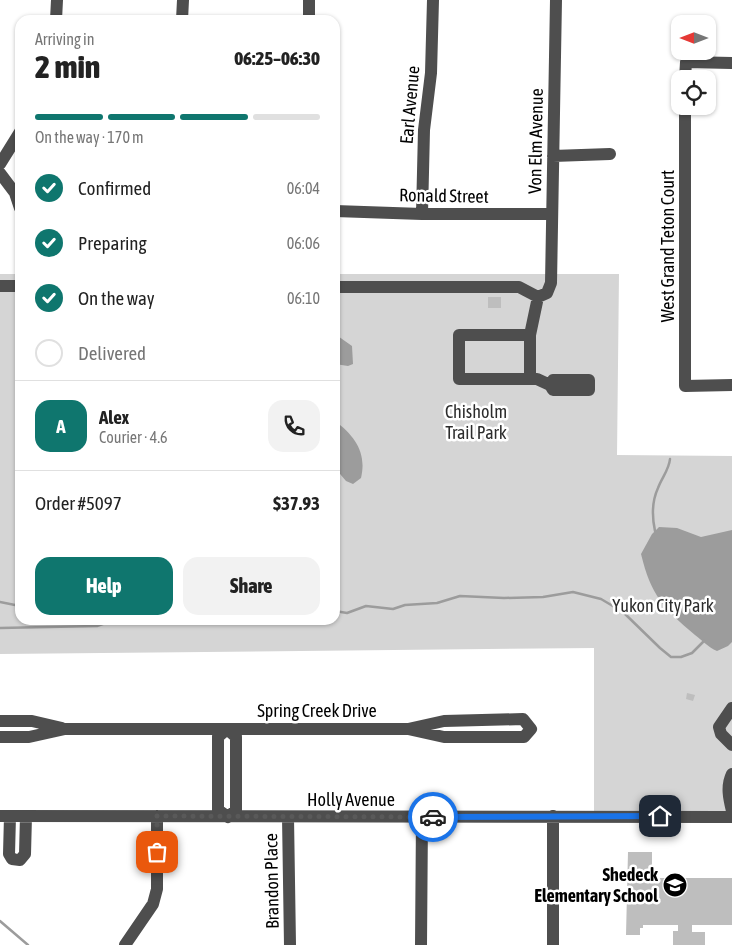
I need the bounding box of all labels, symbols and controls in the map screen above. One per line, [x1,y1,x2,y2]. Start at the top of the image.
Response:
north arrow [671,15,716,60]
map controls [671,15,716,115]
text: Arriving in [35,30,95,48]
text: 06:25–06:30 [234,47,320,69]
text: 2 min [35,48,100,85]
street label: Earl Avenue [396,65,423,145]
button: locate [671,70,716,115]
street label: Von Elm Avenue [524,88,547,194]
text: On the way · 170 m [35,128,144,146]
street label: West Grand Teton Court [657,170,678,322]
icon: check [35,174,63,202]
text: Confirmed [78,177,151,199]
text: 06:04 [287,179,320,197]
street label: Ronald Street [399,184,489,207]
icon: check [35,229,63,257]
text: Preparing [78,232,147,254]
text: 06:06 [287,234,320,252]
icon: check [35,284,63,312]
text: On the way [78,287,155,309]
text: 06:10 [287,289,320,307]
text: Delivered [78,342,146,364]
button: phone [268,400,320,452]
park label: Chisholm Trail Park [445,401,507,443]
text: Alex [99,406,129,428]
text: A [56,415,66,437]
text: Courier · 4.6 [99,428,168,446]
text: Order #5097 [35,492,122,514]
text: $37.93 [273,492,320,514]
button: Help [35,557,173,615]
button: Share [183,557,320,615]
park label: Yukon City Park [612,595,714,616]
street label: Spring Creek Drive [257,700,377,721]
street label: Holly Avenue [307,789,395,810]
courier [408,792,458,842]
pin [639,795,681,837]
icon: home [646,802,674,830]
icon: car [419,803,447,831]
pin [136,831,178,873]
street label: Brandon Place [260,833,283,929]
icon: bag [143,838,171,866]
place label: Shedeck Elementary School [534,864,659,906]
school or university icon: Shedeck Elementary School [662,872,688,898]

